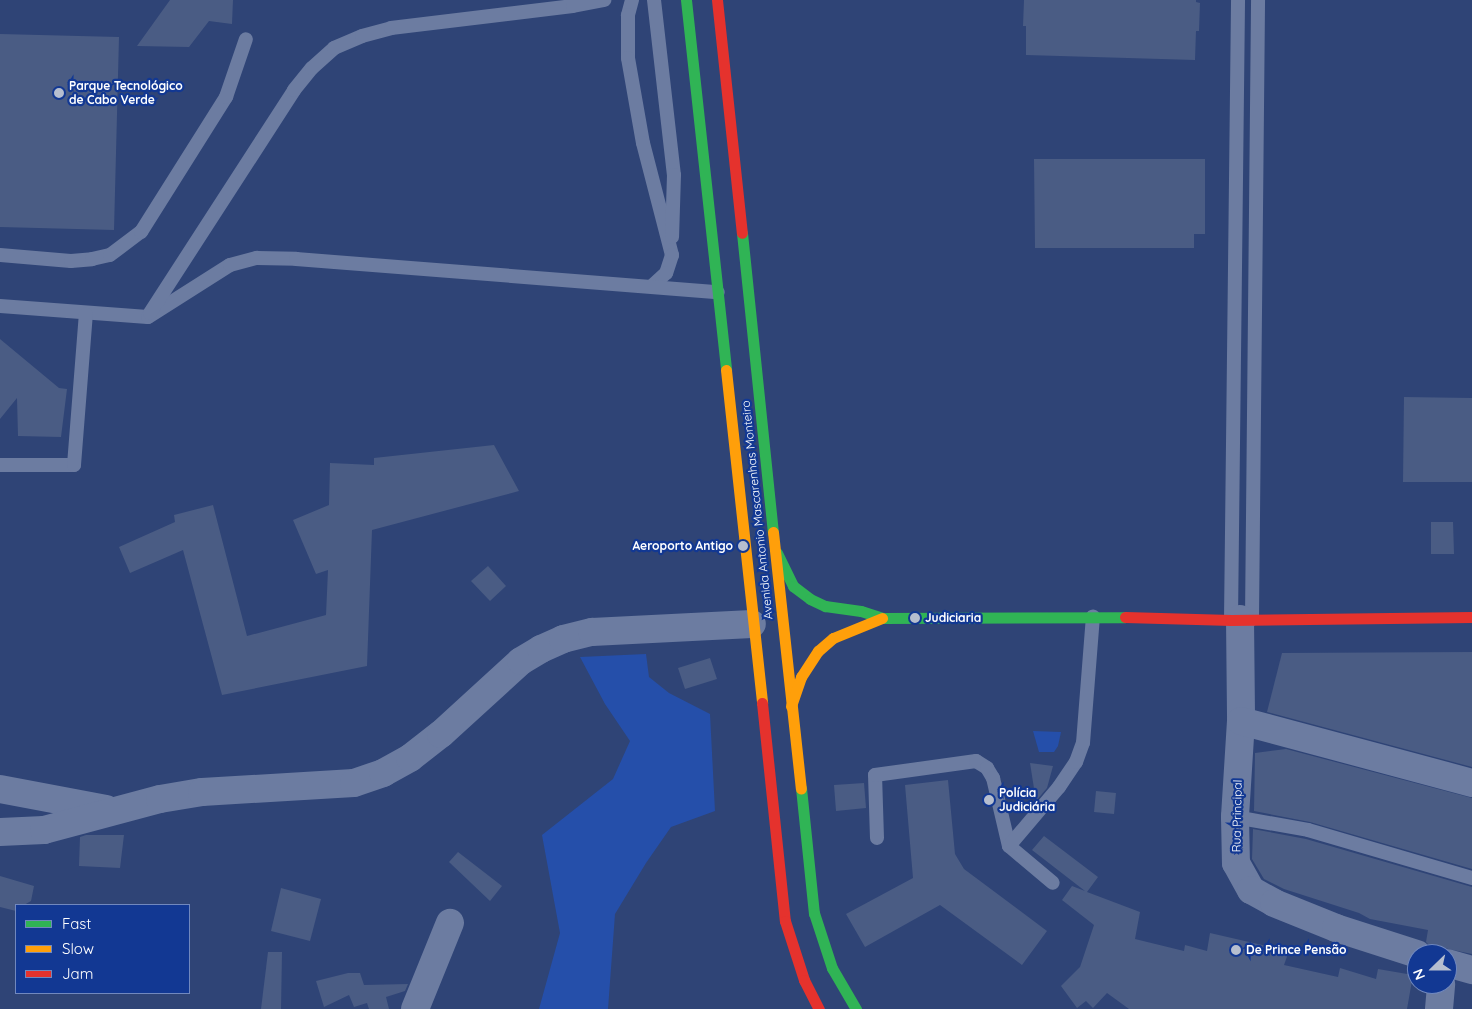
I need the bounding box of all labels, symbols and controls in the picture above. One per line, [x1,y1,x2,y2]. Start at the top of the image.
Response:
place label: Parque Tecnológico de Cabo Verde [69,79,183,107]
marker: Parque Tecnológico de Cabo Verde [53,87,65,99]
street label: Avenida Antonio Mascarenhas Monteiro [738,400,776,620]
place label: Aeroporto Antigo [632,539,733,553]
marker: Aeroporto Antigo [737,540,749,552]
place label: Judiciaria [925,611,981,625]
marker: Judiciaria [909,612,921,624]
street label: Rua Principal [1229,780,1245,852]
place label: Polícia Judiciária [999,786,1055,814]
marker: Polícia Judiciária [983,794,995,806]
legend [15,904,190,994]
text: Fast [62,914,91,933]
text: Slow [62,939,94,958]
place label: De Prince Pensão [1246,943,1346,957]
marker: De Prince Pensão [1230,944,1242,956]
north arrow [1407,944,1457,994]
text: Jam [62,964,93,983]
text: N [1409,966,1429,982]

